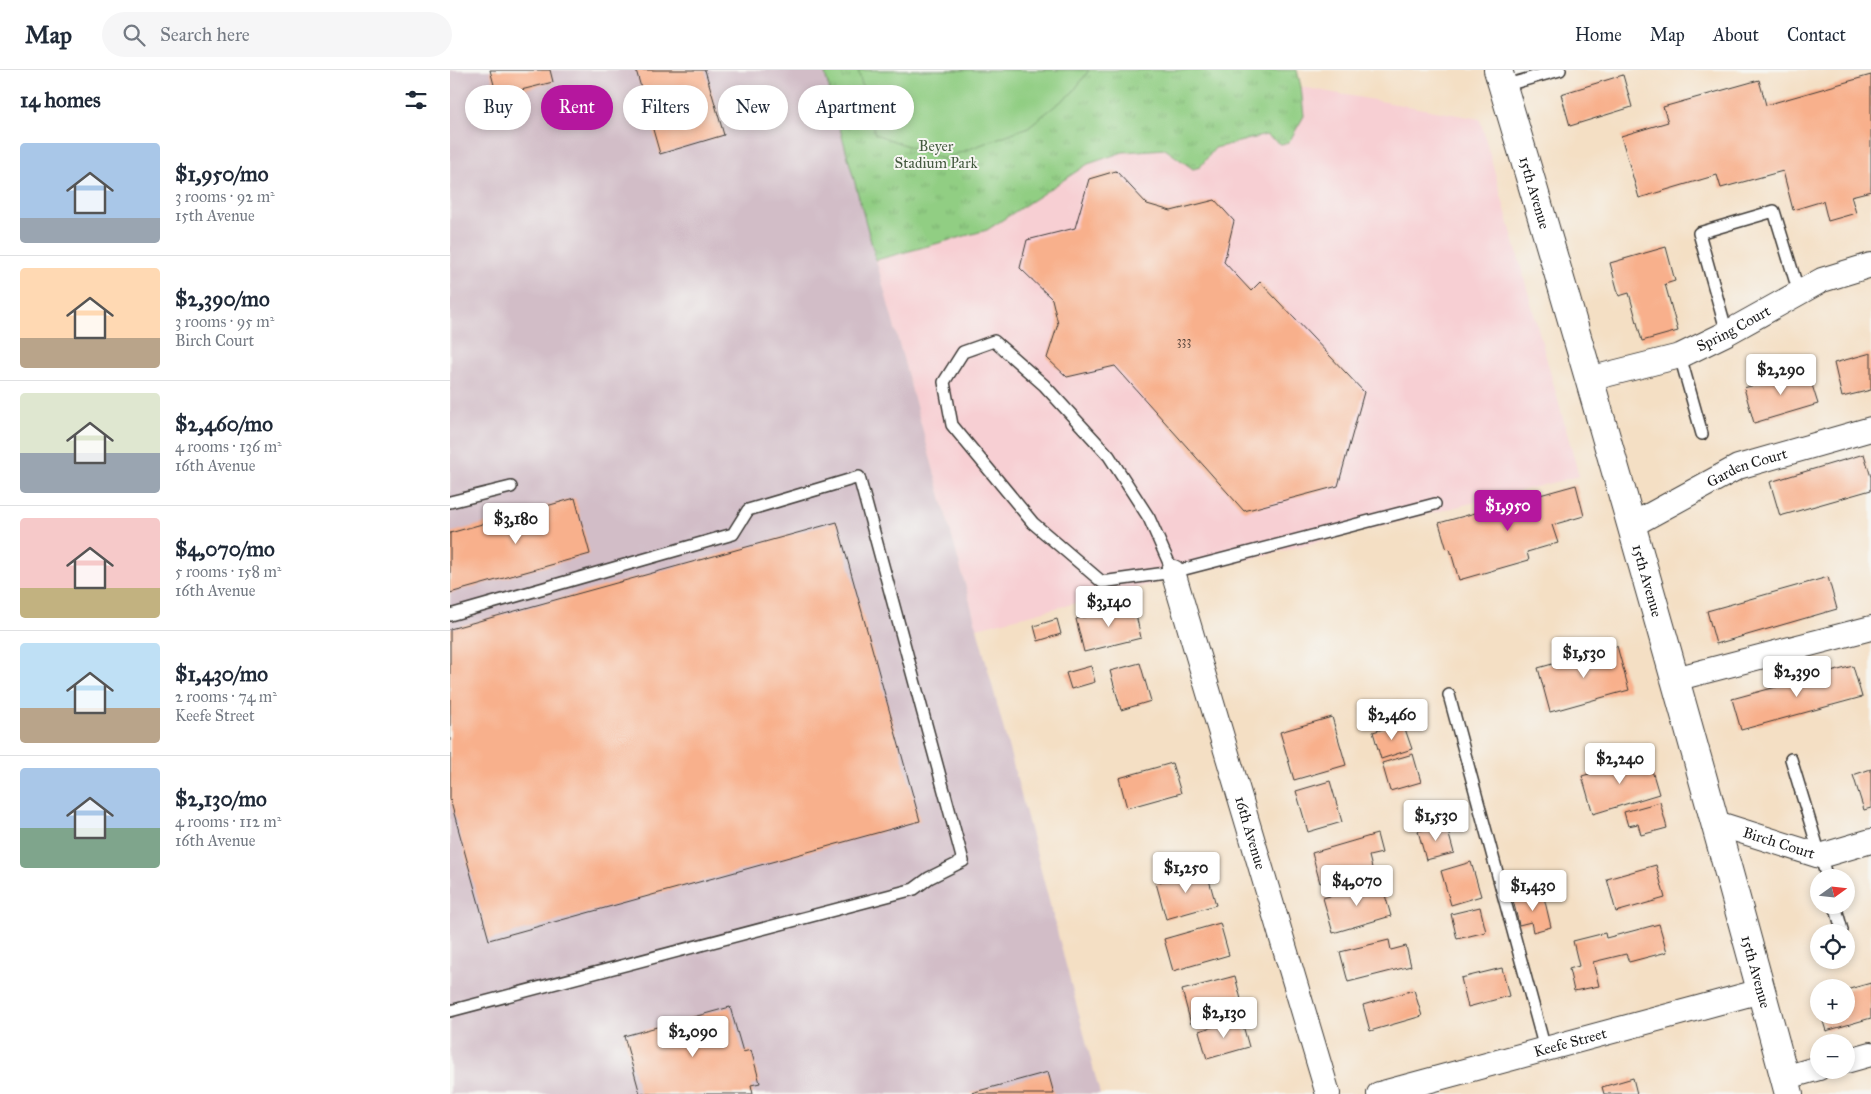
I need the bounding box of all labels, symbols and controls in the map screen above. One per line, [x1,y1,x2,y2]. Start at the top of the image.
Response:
search box [102,12,452,57]
text: Map [25,20,72,50]
icon: search [120,21,148,49]
text: Search here [160,23,250,46]
text: Home [1575,24,1622,46]
text: Map [1650,24,1685,46]
text: About [1713,24,1759,46]
text: Contact [1787,24,1846,46]
chip: Buy [465,85,531,130]
chip: Rent [541,85,613,130]
chip: Filters [623,85,708,130]
chip: New [718,85,788,130]
chip: Apartment [798,85,914,130]
icon: filters [402,86,430,114]
text: 14 homes [20,87,101,113]
park label: Beyer Stadium Park [895,137,977,172]
street label: 15th Avenue [1515,154,1554,231]
text: $1,950/mo [175,161,268,187]
icon: home [60,163,120,223]
text: 3 rooms · 92 m² [175,187,275,206]
text: 15th Avenue [175,206,255,225]
text: $2,390/mo [175,286,270,312]
icon: home [60,288,120,348]
street label: Spring Court [1694,301,1774,355]
text: 3 rooms · 95 m² [175,312,274,331]
text: Birch Court [175,331,254,350]
house number: 333 [1177,334,1191,348]
pin: $2,290 [1740,354,1822,396]
text: $2,290 [1757,360,1805,379]
text: $2,460/mo [175,411,273,437]
icon: home [60,413,120,473]
text: 4 rooms · 136 m² [175,437,282,456]
street label: Garden Court [1704,444,1790,491]
text: 16th Avenue [175,456,256,475]
pin: $1,950 [1467,490,1549,532]
text: $1,950 [1485,496,1531,515]
pin: $3,180 [475,502,557,545]
text: $3,180 [494,509,538,528]
text: $4,070/mo [175,536,275,562]
icon: home [60,538,120,598]
street label: 15th Avenue [1628,542,1666,619]
text: 5 rooms · 158 m² [175,562,281,581]
text: 16th Avenue [175,581,256,600]
pin: $3,140 [1068,586,1150,628]
text: $3,140 [1087,592,1131,611]
pin: $1,530 [1543,636,1625,679]
text: $1,530 [1563,643,1605,662]
pin: $2,390 [1756,656,1838,698]
text: $1,430/mo [175,661,268,687]
text: $2,390 [1774,662,1820,681]
icon: home [60,663,120,723]
text: 2 rooms · 74 m² [175,687,277,706]
pin: $2,460 [1351,698,1433,741]
text: $2,460 [1368,705,1416,724]
text: Keefe Street [175,706,255,725]
pin: $2,240 [1579,742,1661,785]
text: $2,240 [1596,749,1644,768]
text: $2,130/mo [175,786,267,812]
icon: home [60,788,120,848]
street label: 16th Avenue [1231,794,1270,872]
pin: $1,530 [1395,800,1477,842]
text: $1,530 [1415,806,1457,825]
text: 4 rooms · 112 m² [175,812,281,831]
street label: Birch Court [1741,823,1818,863]
text: 16th Avenue [175,831,256,850]
pin: $1,250 [1145,852,1227,894]
text: $1,250 [1164,858,1208,877]
pin: $4,070 [1316,864,1398,907]
north arrow [1810,869,1855,914]
map controls [1810,869,1855,1079]
pin: $1,430 [1492,870,1574,912]
text: $4,070 [1332,871,1382,890]
text: $1,430 [1511,876,1555,895]
button: locate [1810,924,1855,969]
street label: 15th Avenue [1737,933,1774,1010]
button: + [1810,979,1855,1024]
pin: $2,130 [1183,996,1265,1039]
text: $2,130 [1202,1003,1246,1022]
pin: $2,090 [652,1016,734,1058]
text: $2,090 [668,1022,718,1041]
street label: Keefe Street [1532,1024,1609,1061]
button: − [1810,1034,1855,1079]

